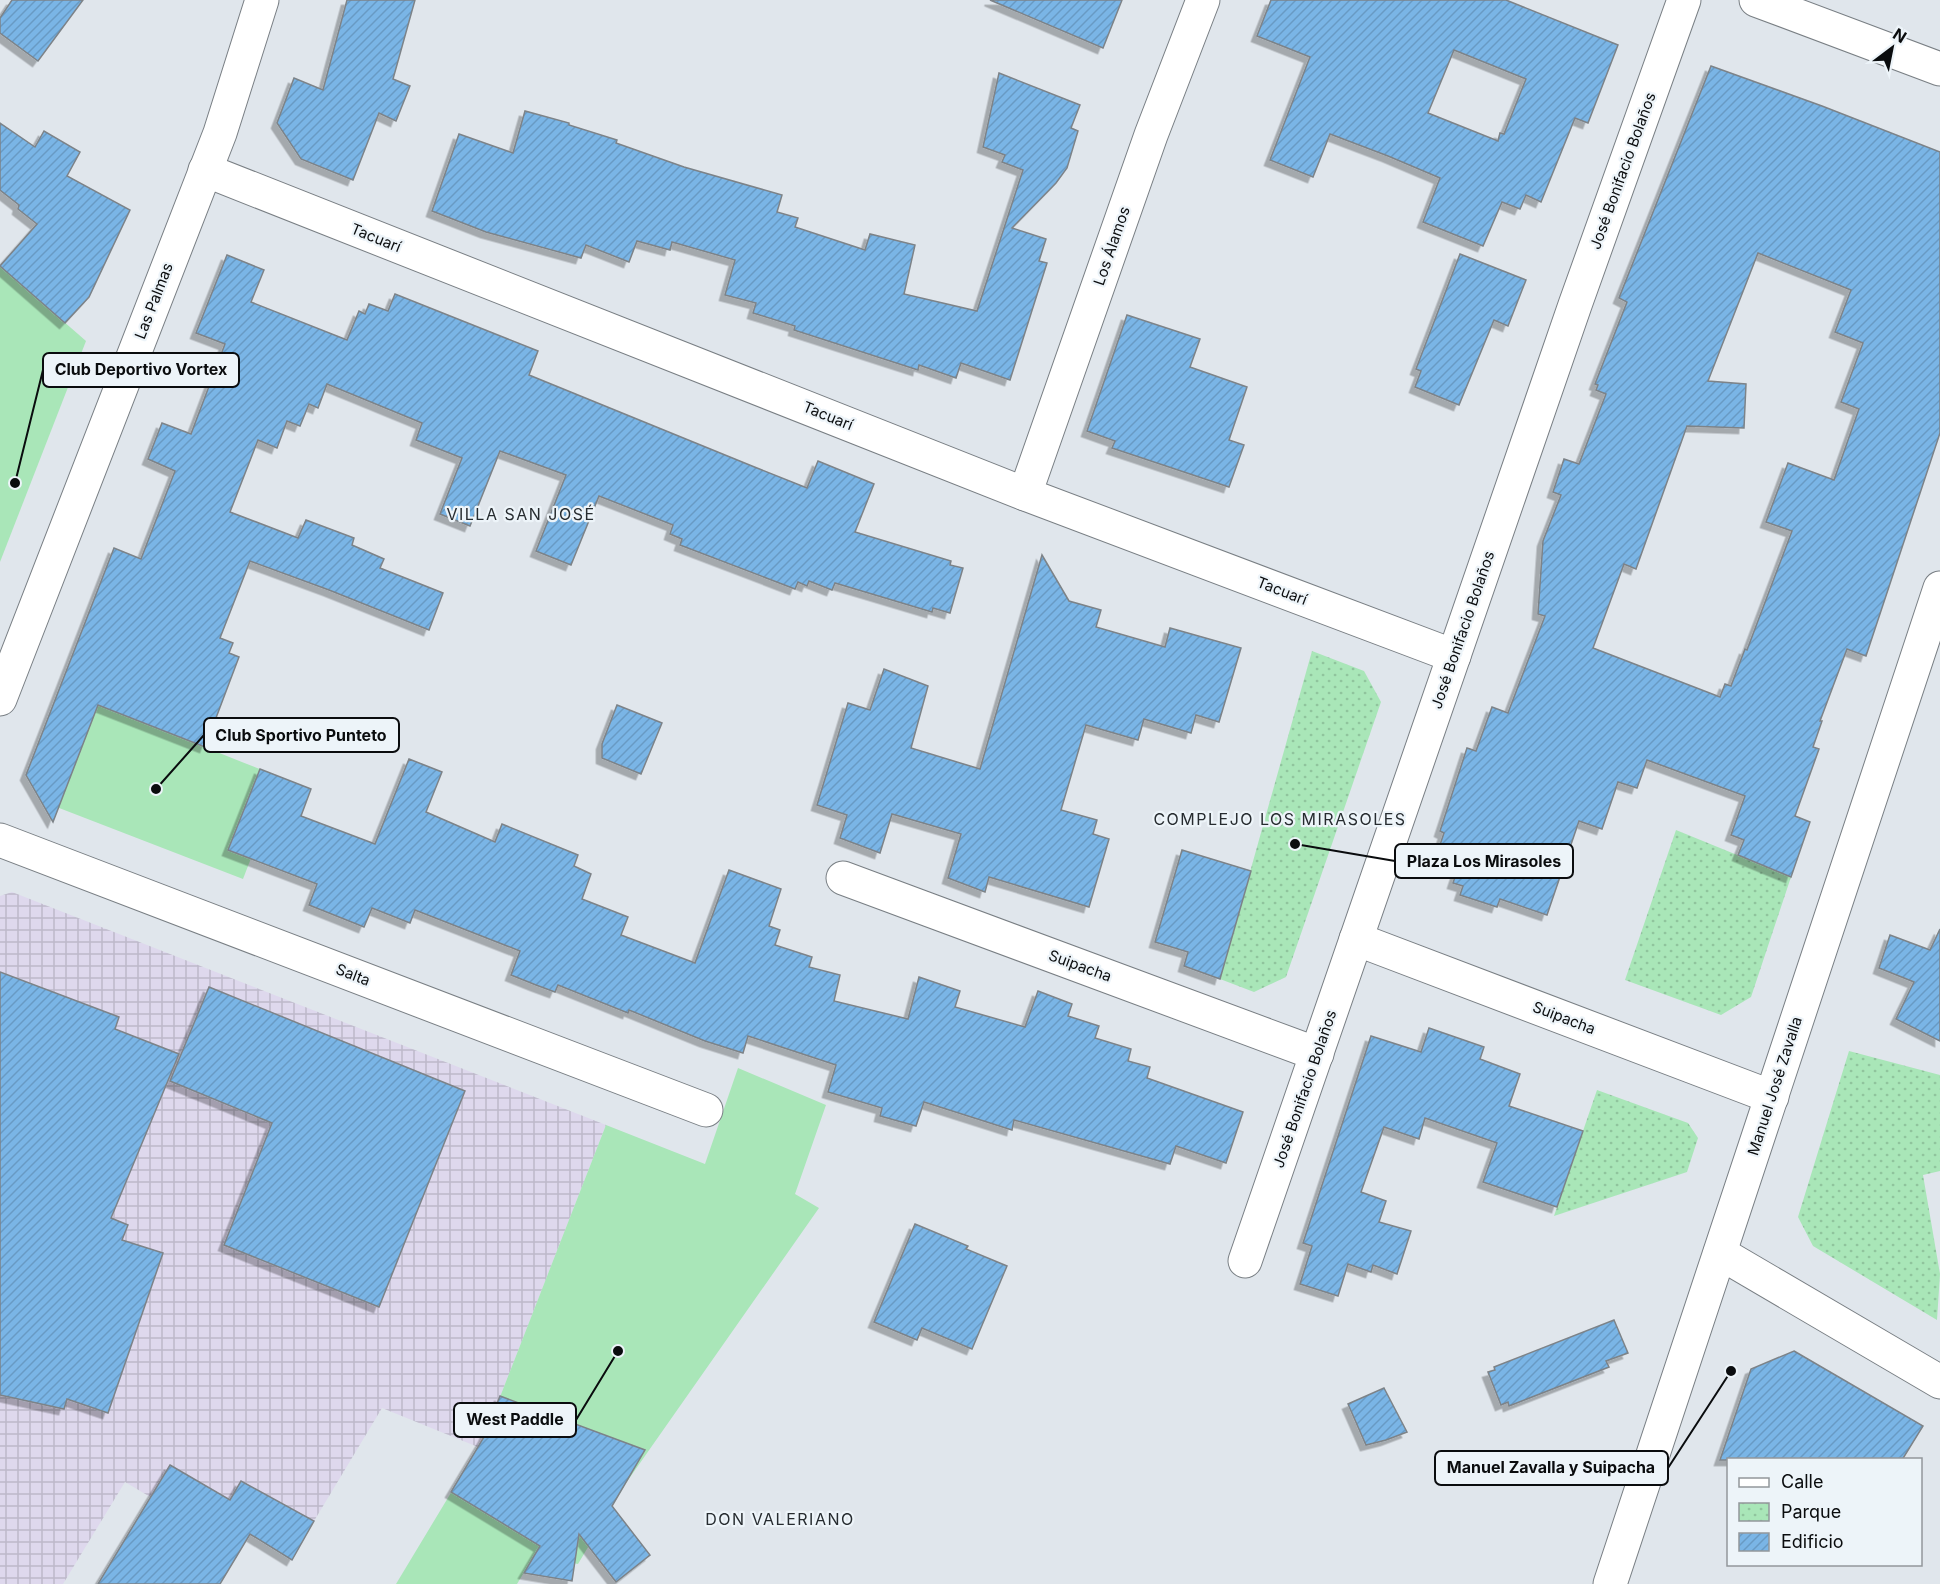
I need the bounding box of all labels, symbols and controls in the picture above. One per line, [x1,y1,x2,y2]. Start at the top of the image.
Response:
north arrow [1862,18,1922,78]
text: N [1889,24,1910,47]
street label: José Bonifacio Bolaños [1585,90,1660,252]
street label: Los Álamos [1089,204,1134,288]
street label: Tacuarí [348,219,404,256]
street label: Las Palmas [130,260,177,342]
callout: Club Deportivo Vortex [43,353,239,387]
text: Club Deportivo Vortex [55,359,227,379]
street label: Tacuarí [800,397,856,434]
district label: VILLA SAN JOSÉ [446,504,596,524]
street label: José Bonifacio Bolaños [1427,548,1498,711]
street label: Tacuarí [1254,572,1310,609]
callout: Club Sportivo Punteto [204,718,399,752]
text: Club Sportivo Punteto [215,725,387,745]
district label: COMPLEJO LOS MIRASOLES [1153,809,1407,829]
callout: Plaza Los Mirasoles [1395,844,1573,878]
text: Plaza Los Mirasoles [1407,851,1561,871]
street label: Suipacha [1046,945,1114,986]
street label: Salta [333,959,373,990]
street label: Suipacha [1530,997,1598,1038]
street label: José Bonifacio Bolaños [1269,1007,1340,1170]
street label: Manuel José Zavalla [1743,1014,1806,1158]
callout: West Paddle [454,1403,576,1437]
text: West Paddle [466,1409,564,1429]
callout: Manuel Zavalla y Suipacha [1435,1451,1668,1485]
text: Manuel Zavalla y Suipacha [1447,1457,1655,1477]
legend [1727,1458,1922,1566]
text: Calle [1781,1471,1823,1492]
text: Parque [1781,1501,1841,1522]
district label: DON VALERIANO [705,1509,855,1529]
text: Edificio [1781,1531,1844,1552]

